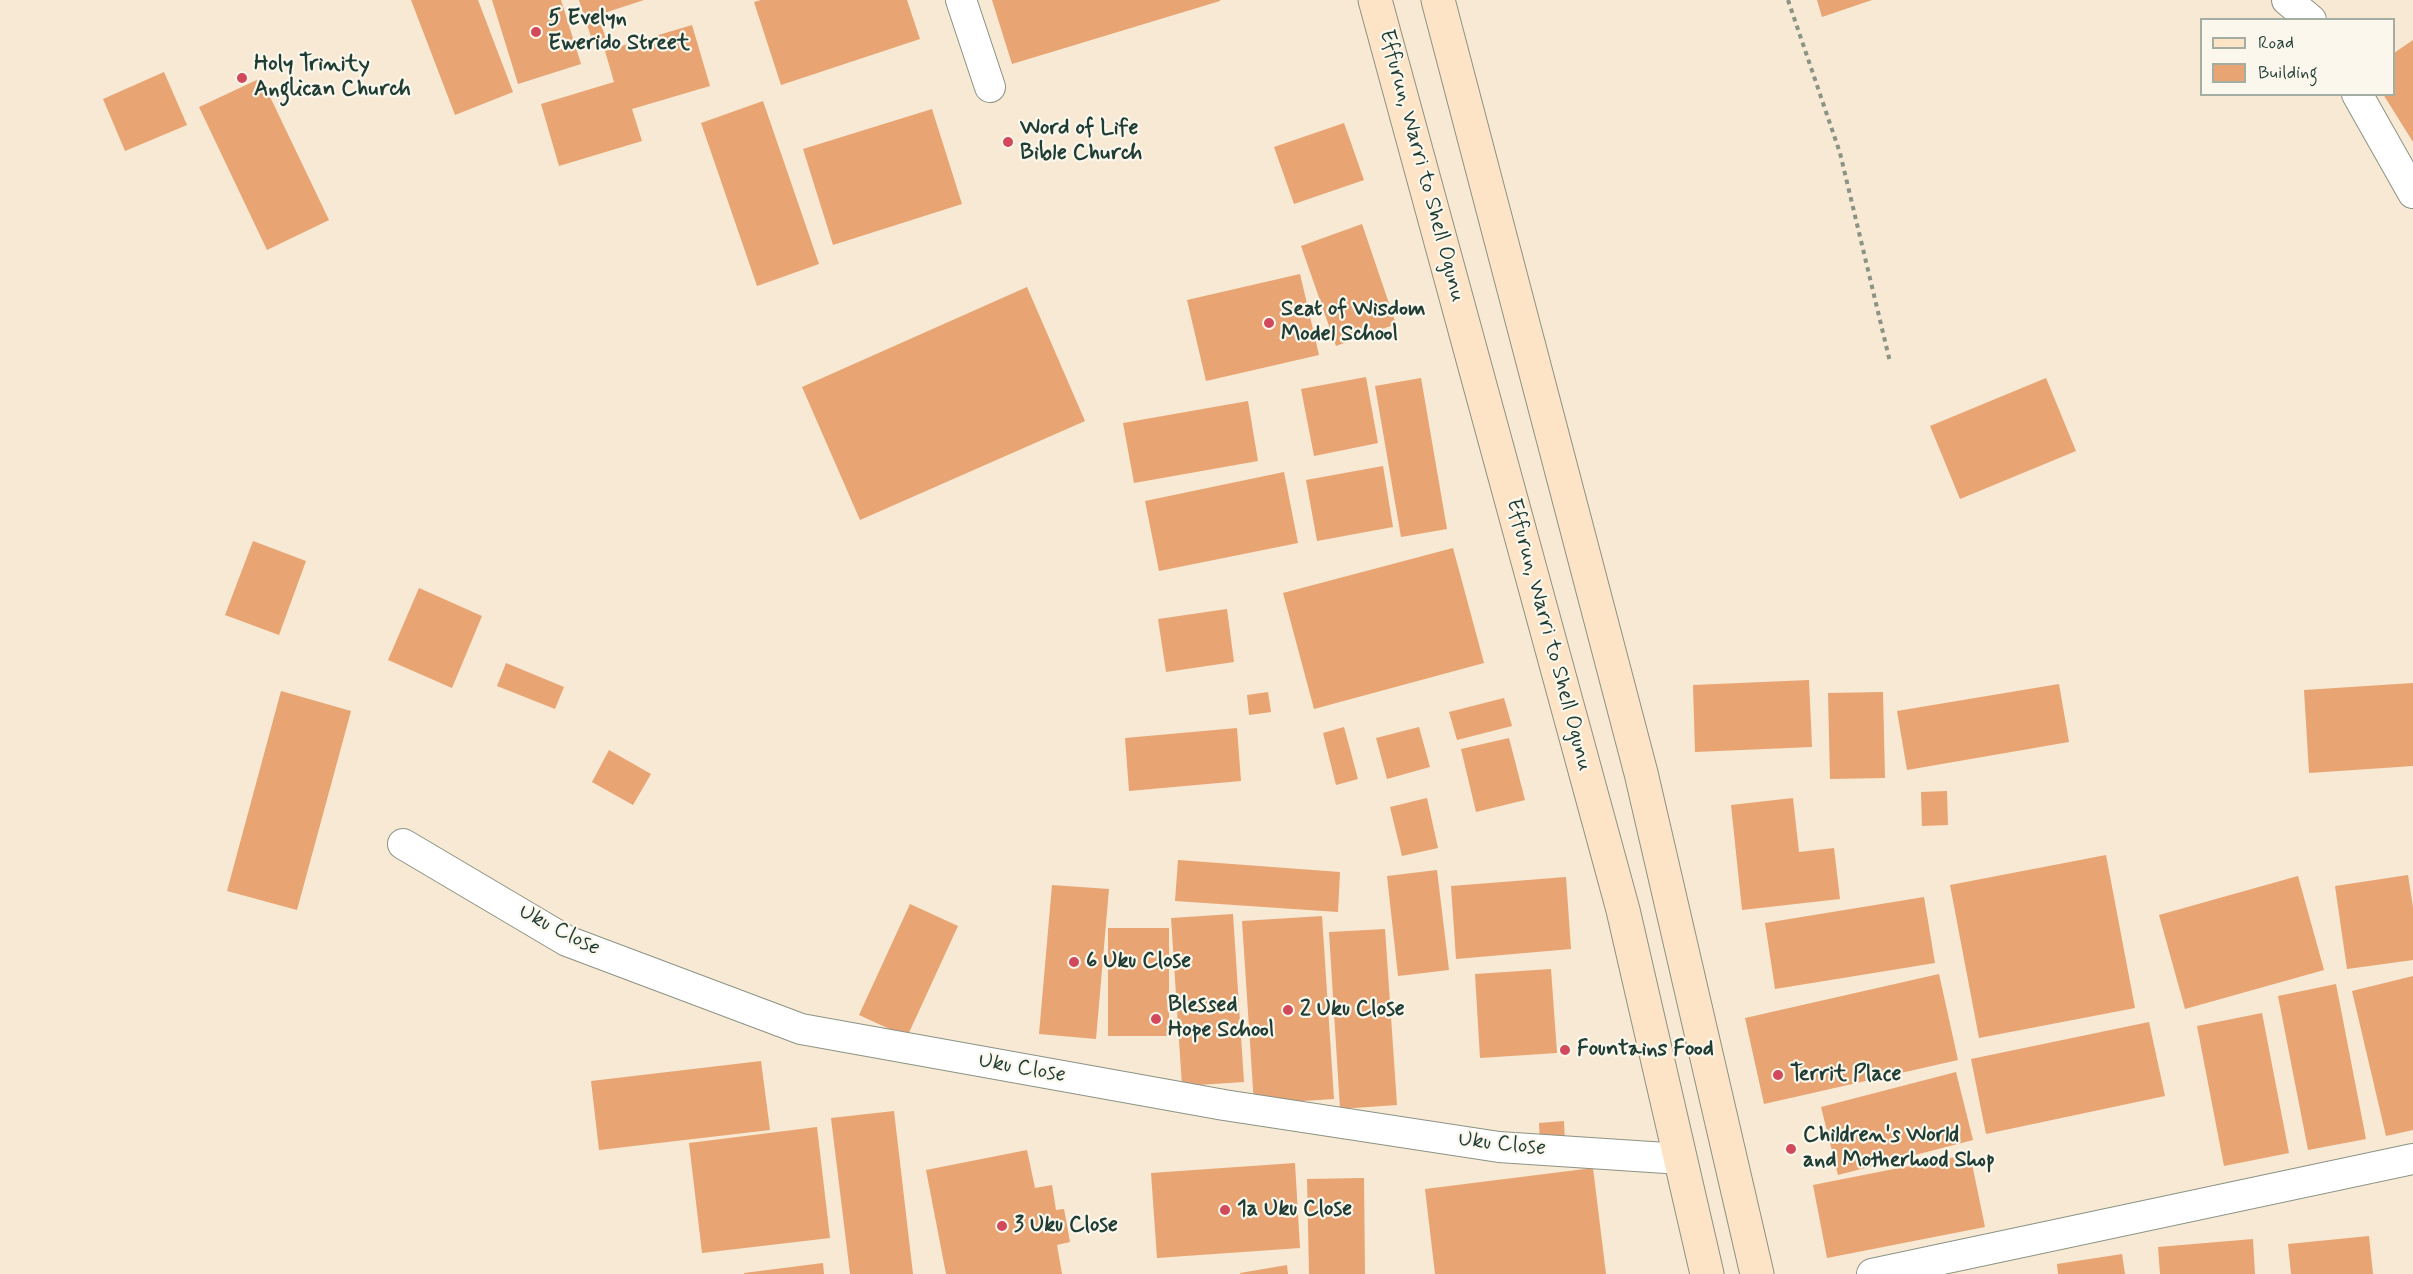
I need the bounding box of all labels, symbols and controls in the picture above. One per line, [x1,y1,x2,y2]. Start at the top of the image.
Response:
place label: 5 Evelyn Ewerido Street [548,6,690,57]
legend [2200,18,2395,96]
marker: 5 Evelyn Ewerido Street [529,25,543,39]
street label: Effurun, Warri to Shell Ogunu [1372,27,1470,305]
text: Road [2258,31,2294,55]
place label: Holy Trinity Anglican Church [254,52,411,104]
text: Building [2258,61,2318,85]
marker: Holy Trinity Anglican Church [235,71,249,85]
place label: Word of Life Bible Church [1020,116,1142,168]
marker: Word of Life Bible Church [1001,135,1015,149]
place label: Seat of Wisdom Model School [1281,297,1426,348]
marker: Seat of Wisdom Model School [1262,316,1276,330]
street label: Effurun, Warri to Shell Ogunu [1499,496,1597,774]
street label: Uku Close [514,899,604,963]
place label: 6 Uku Close [1086,949,1191,975]
marker: 6 Uku Close [1067,955,1081,969]
place label: Blessed Hope School [1168,993,1274,1044]
place label: 2 Uku Close [1300,997,1405,1023]
marker: 2 Uku Close [1281,1003,1295,1017]
marker: Blessed Hope School [1149,1012,1163,1026]
place label: Fountains Food [1577,1037,1714,1063]
marker: Fountains Food [1558,1043,1572,1057]
street label: Uku Close [976,1048,1068,1090]
place label: Territ Place [1790,1062,1901,1088]
marker: Territ Place [1771,1068,1785,1082]
place label: Children's World and Motherhood Shop [1803,1123,1995,1174]
street label: Uku Close [1457,1127,1547,1163]
marker: Children's World and Motherhood Shop [1784,1142,1798,1156]
place label: 1a Uku Close [1237,1197,1352,1223]
marker: 1a Uku Close [1218,1203,1232,1217]
place label: 3 Uku Close [1014,1213,1118,1239]
marker: 3 Uku Close [995,1219,1009,1233]

